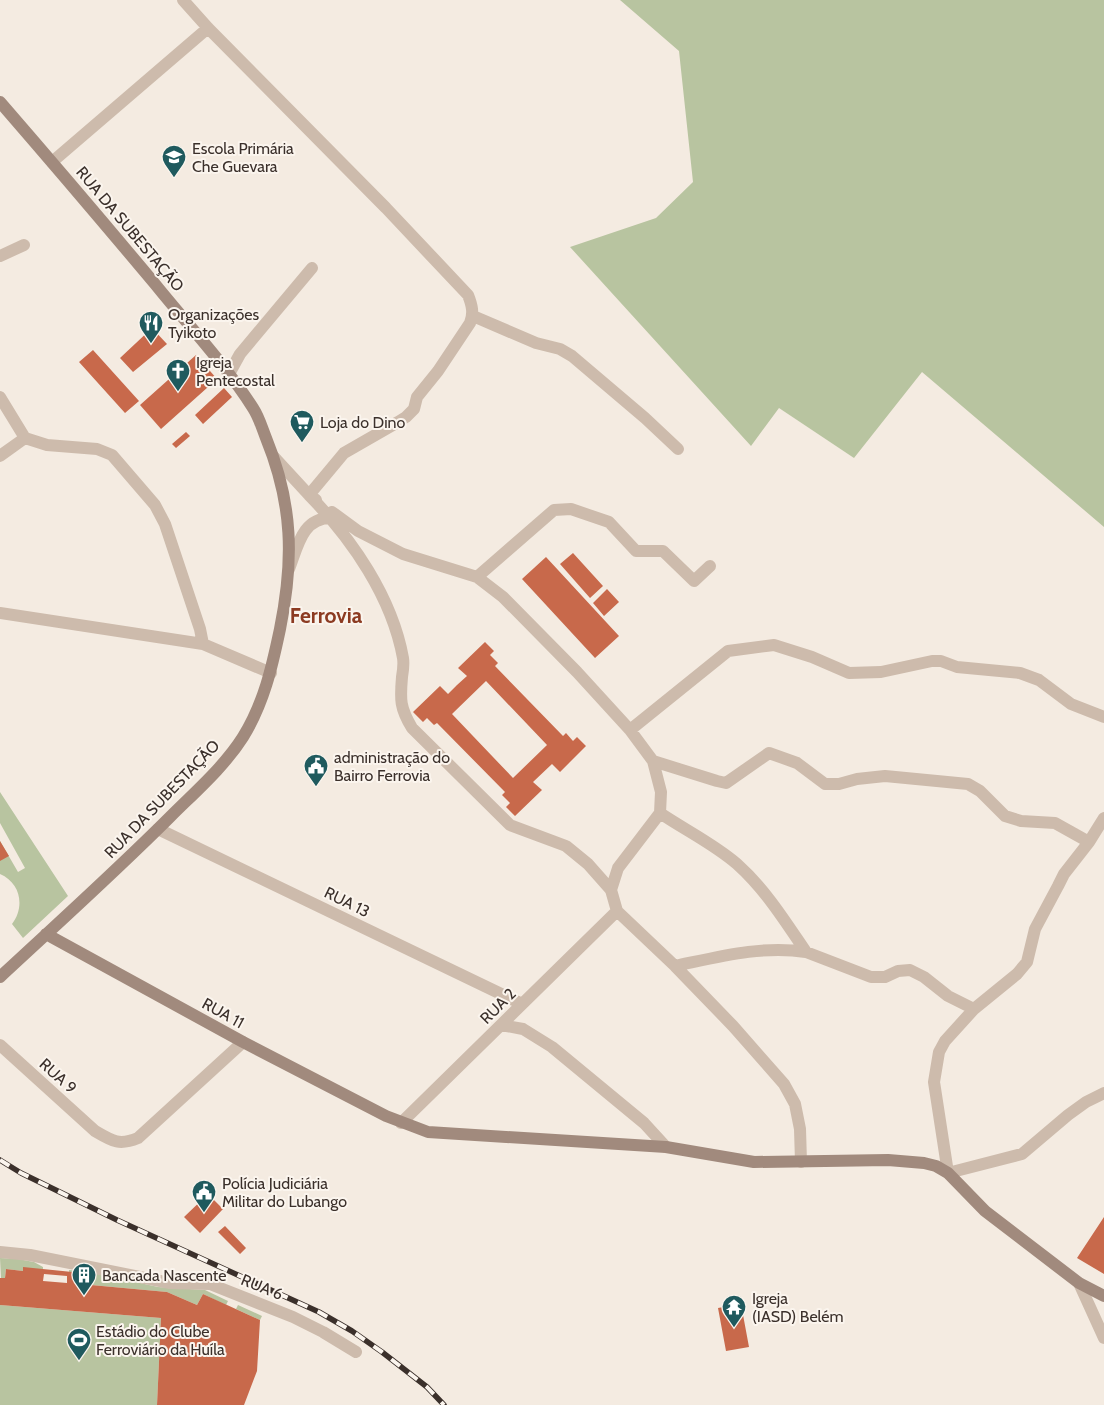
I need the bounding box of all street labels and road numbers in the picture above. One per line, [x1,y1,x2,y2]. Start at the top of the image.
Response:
street label: RUA DA SUBESTAÇÃO [72,163,188,295]
street label: RUA DA SUBESTAÇÃO [101,736,223,862]
street label: RUA 13 [321,883,373,921]
street label: RUA 2 [476,984,520,1028]
street label: RUA 11 [199,994,247,1032]
street label: RUA 9 [35,1054,81,1098]
street label: RUA 6 [238,1270,286,1304]

